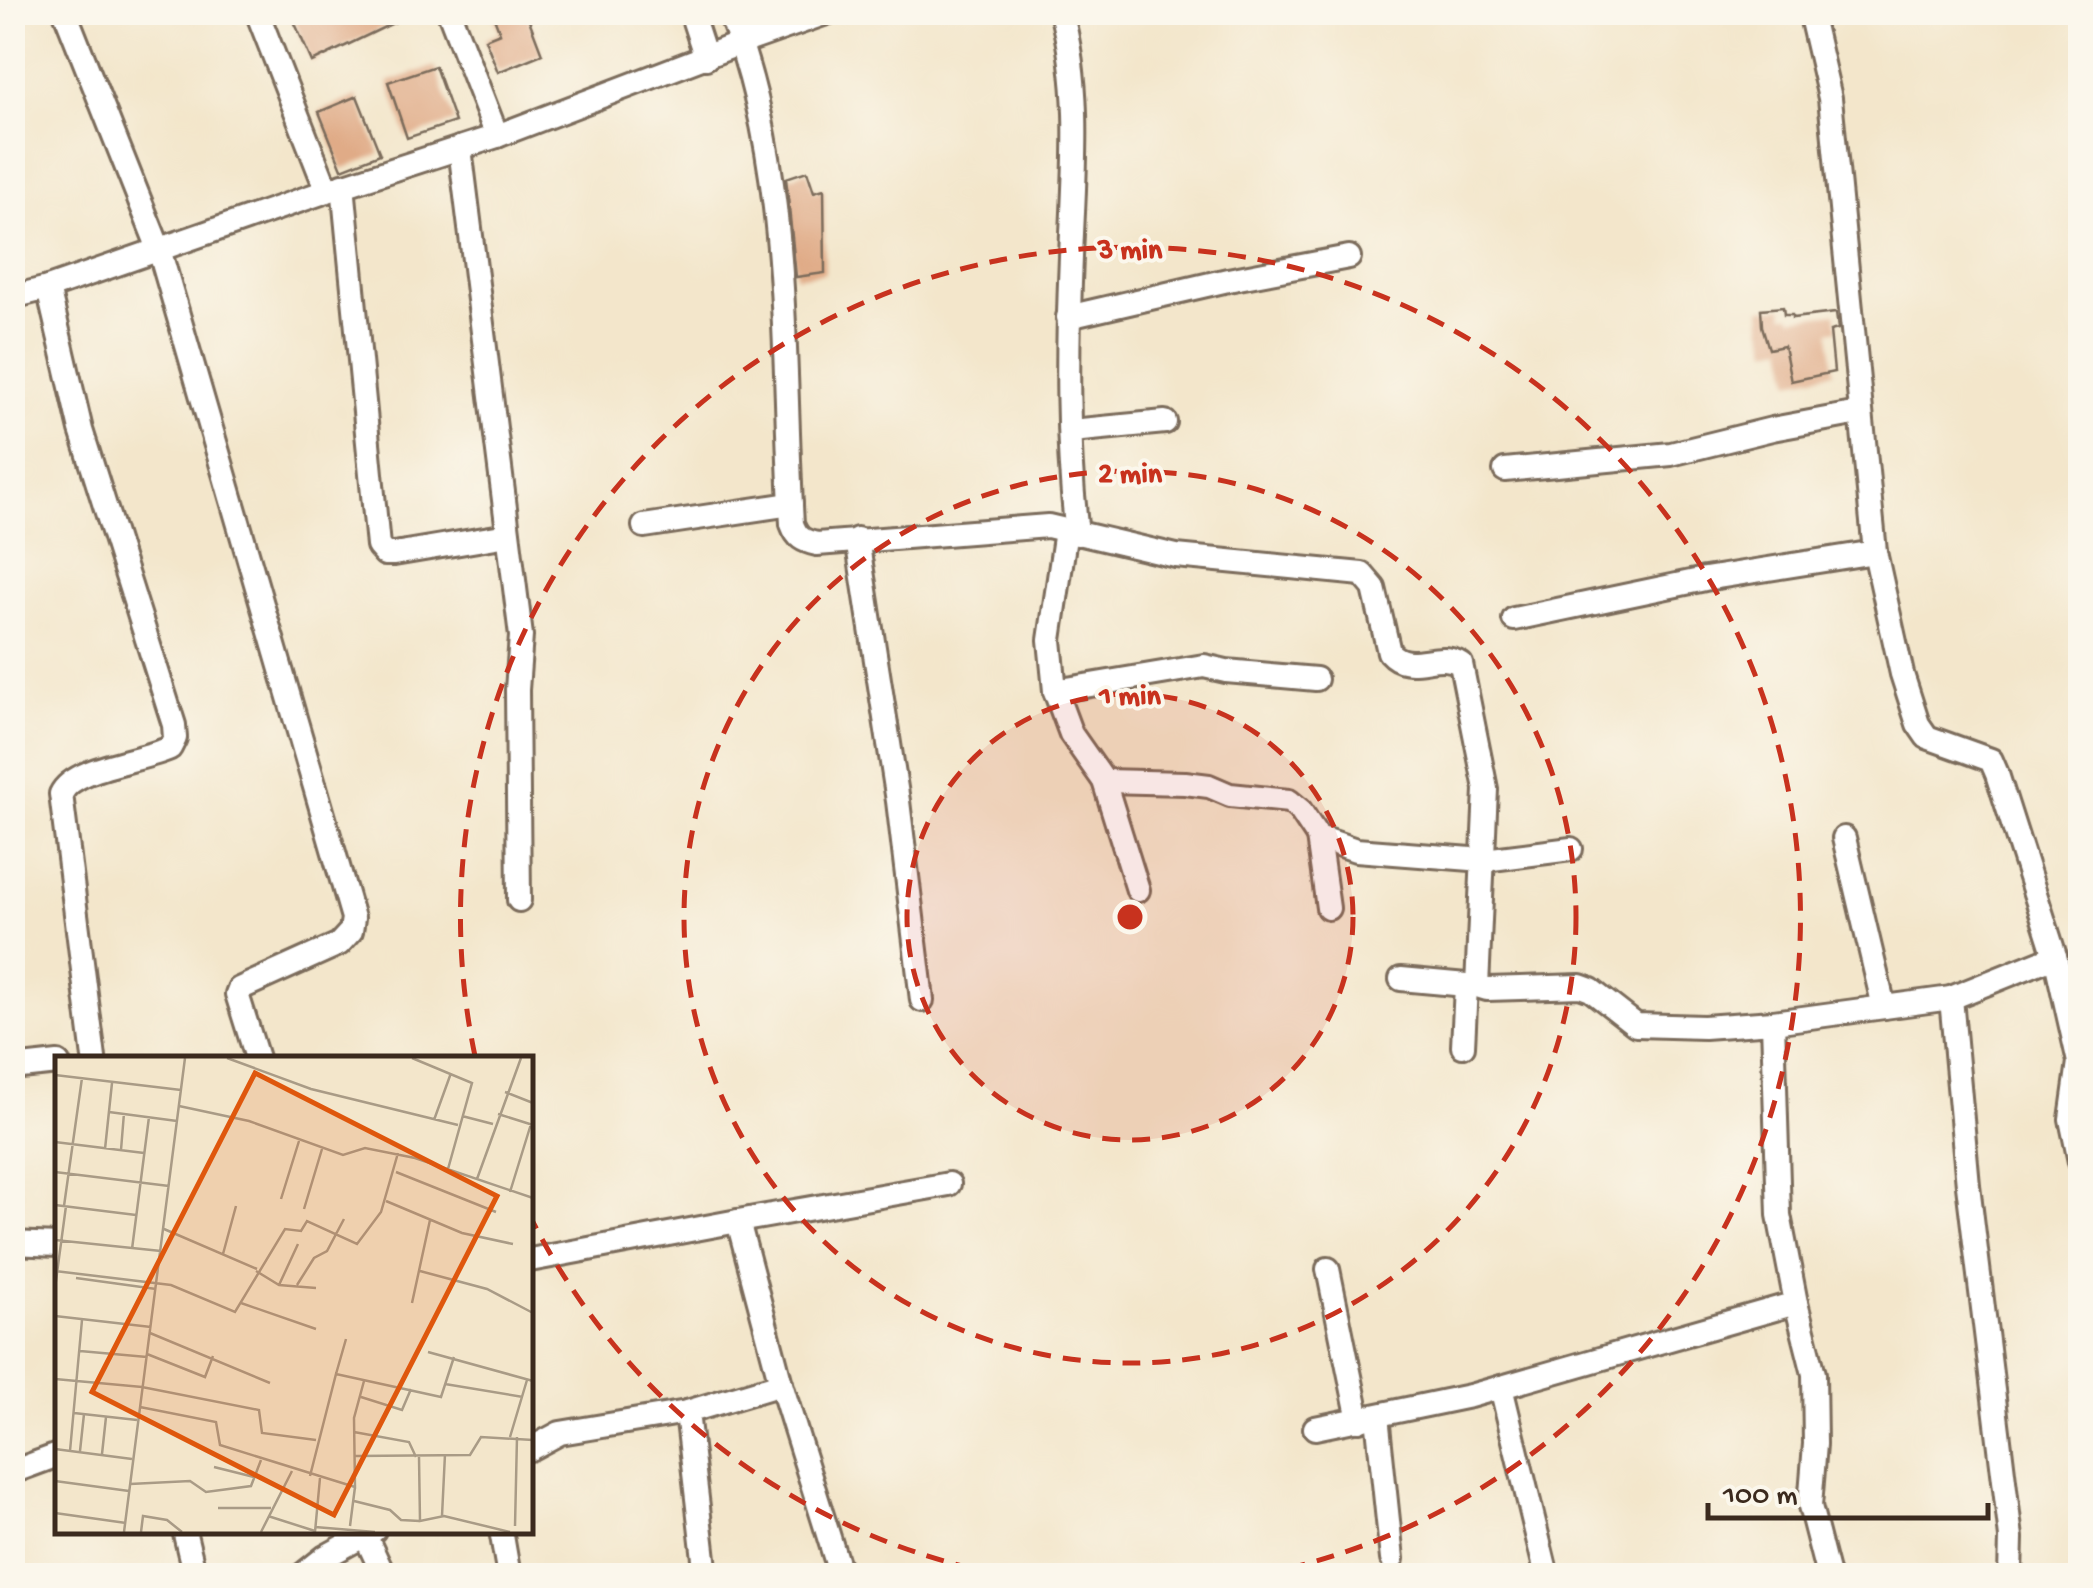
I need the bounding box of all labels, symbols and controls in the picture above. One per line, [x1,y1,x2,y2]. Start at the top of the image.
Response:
text: 3 min [1097,235,1163,270]
text: 2 min [1098,459,1163,494]
text: 1 min [1098,681,1161,716]
centre of rings [1112,899,1148,935]
inset map [55,1056,532,1533]
scale bar [1708,1458,1988,1520]
text: 100 m [1722,1480,1798,1515]

